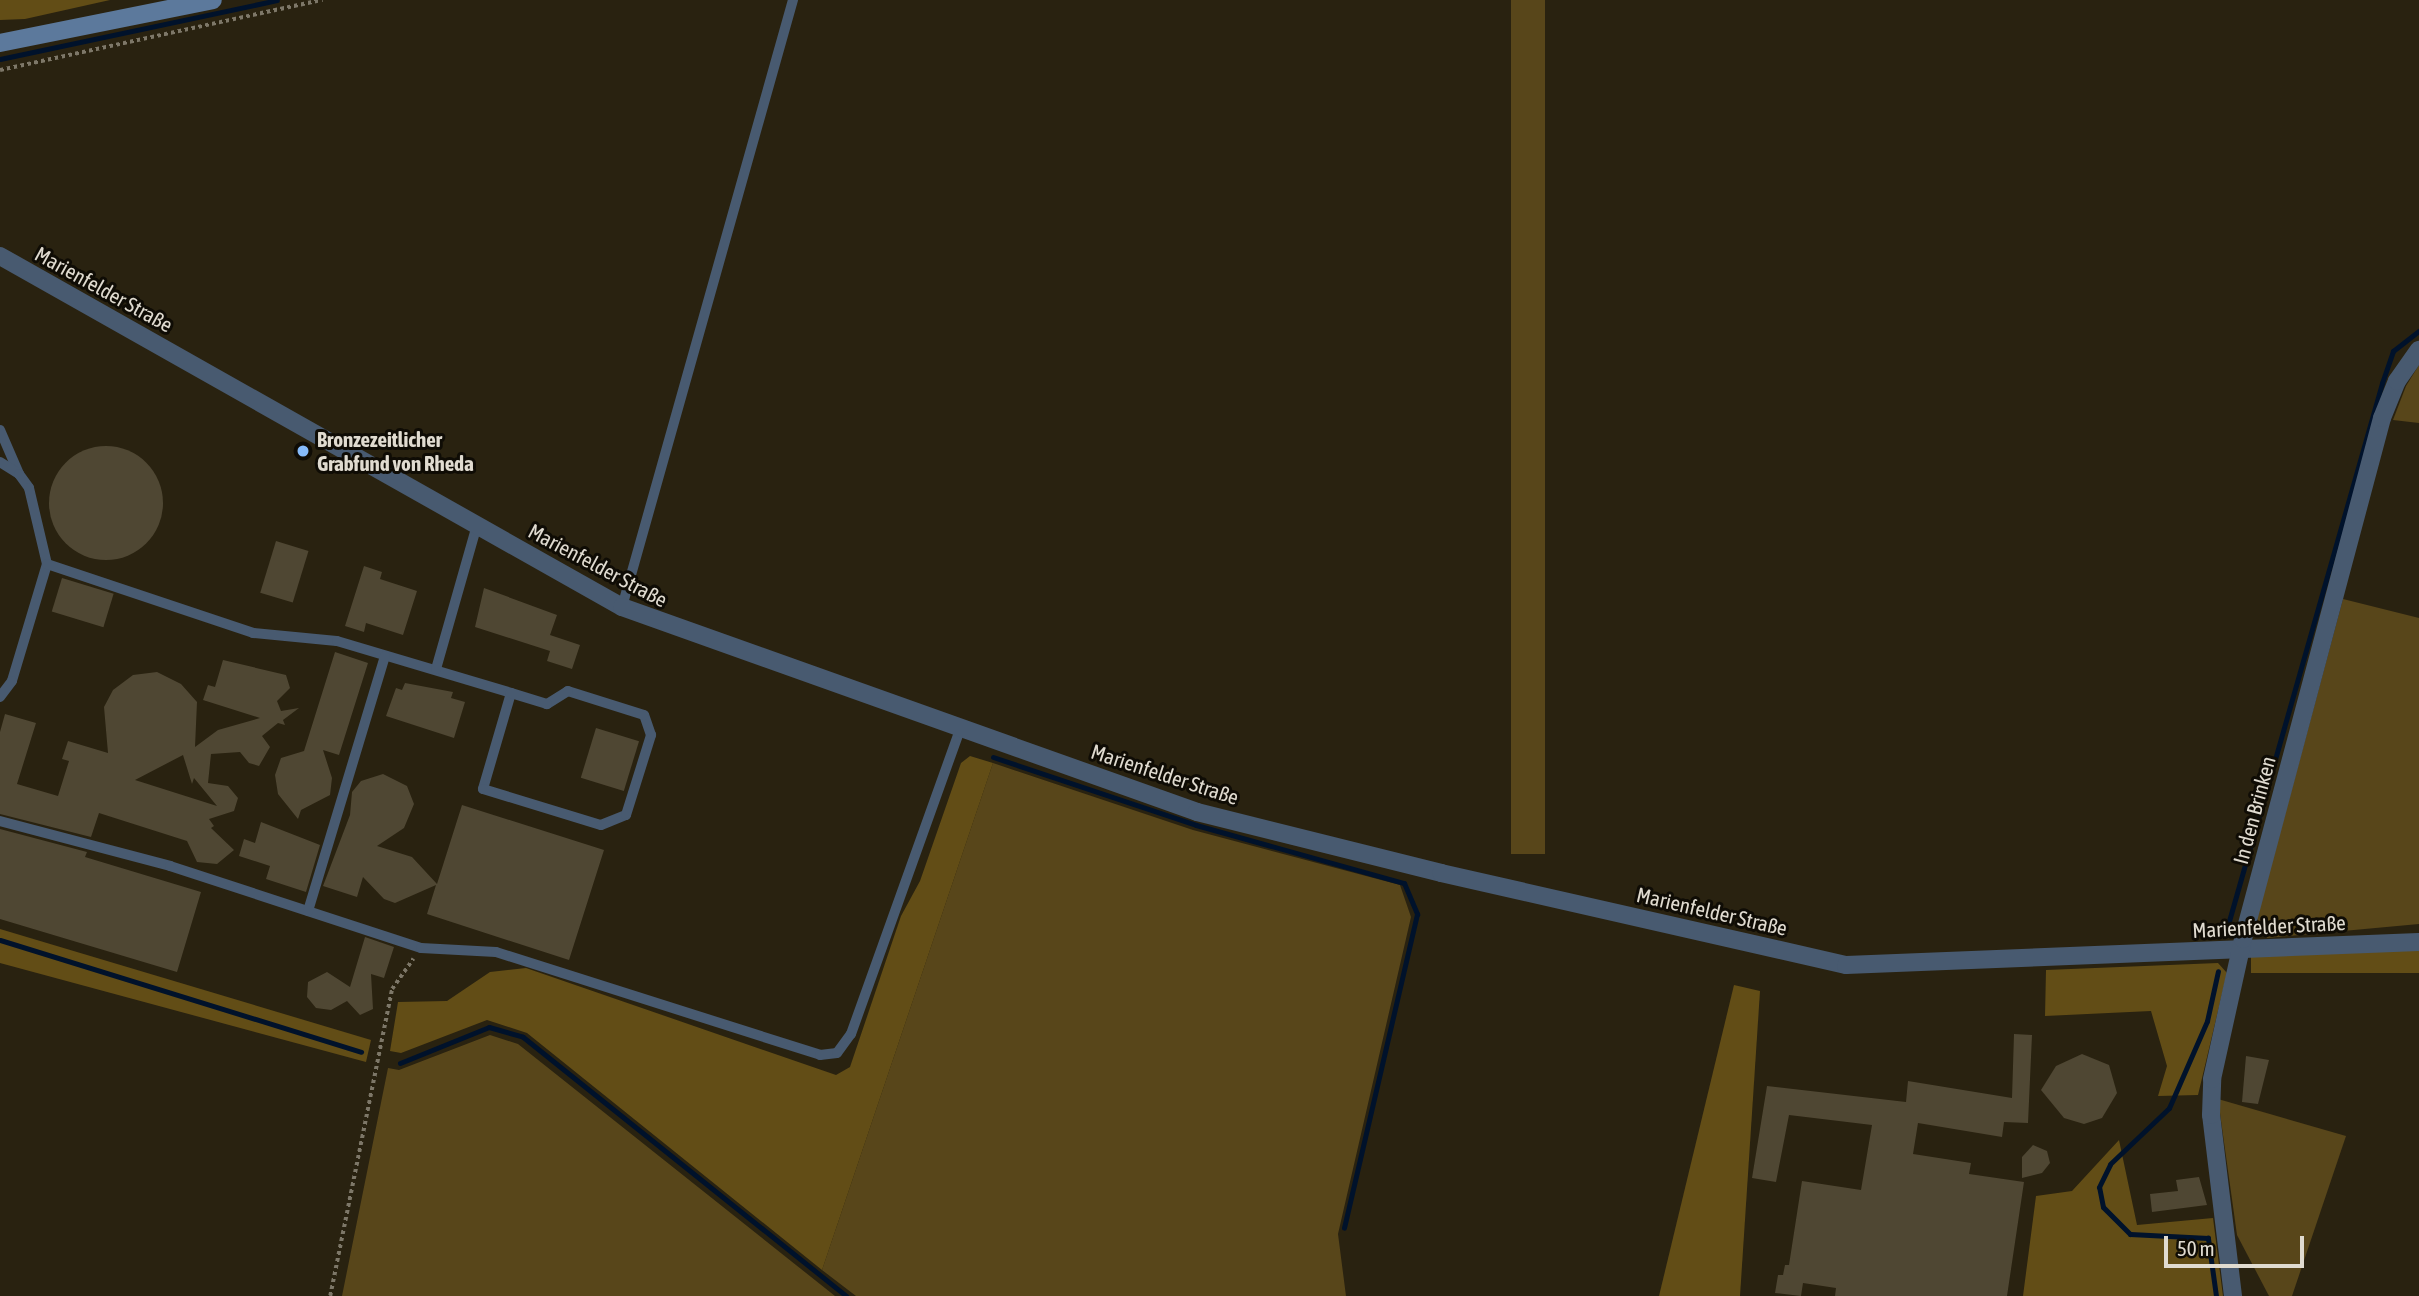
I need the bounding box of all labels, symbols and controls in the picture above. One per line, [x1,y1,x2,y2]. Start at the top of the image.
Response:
street label: Marienfelder Straße [31,241,177,337]
place label: Bronzezeitlicher Grabfund von Rheda [317,426,474,476]
marker: Bronzezeitlicher Grabfund von Rheda [295,443,311,459]
street label: Marienfelder Straße [524,518,672,612]
street label: Marienfelder Straße [1088,738,1242,810]
street label: In den Brinken [2228,753,2280,867]
street label: Marienfelder Straße [1634,881,1790,941]
street label: Marienfelder Straße [2192,909,2346,943]
scale bar [2167,1222,2307,1266]
text: 50 m [2177,1236,2215,1260]

